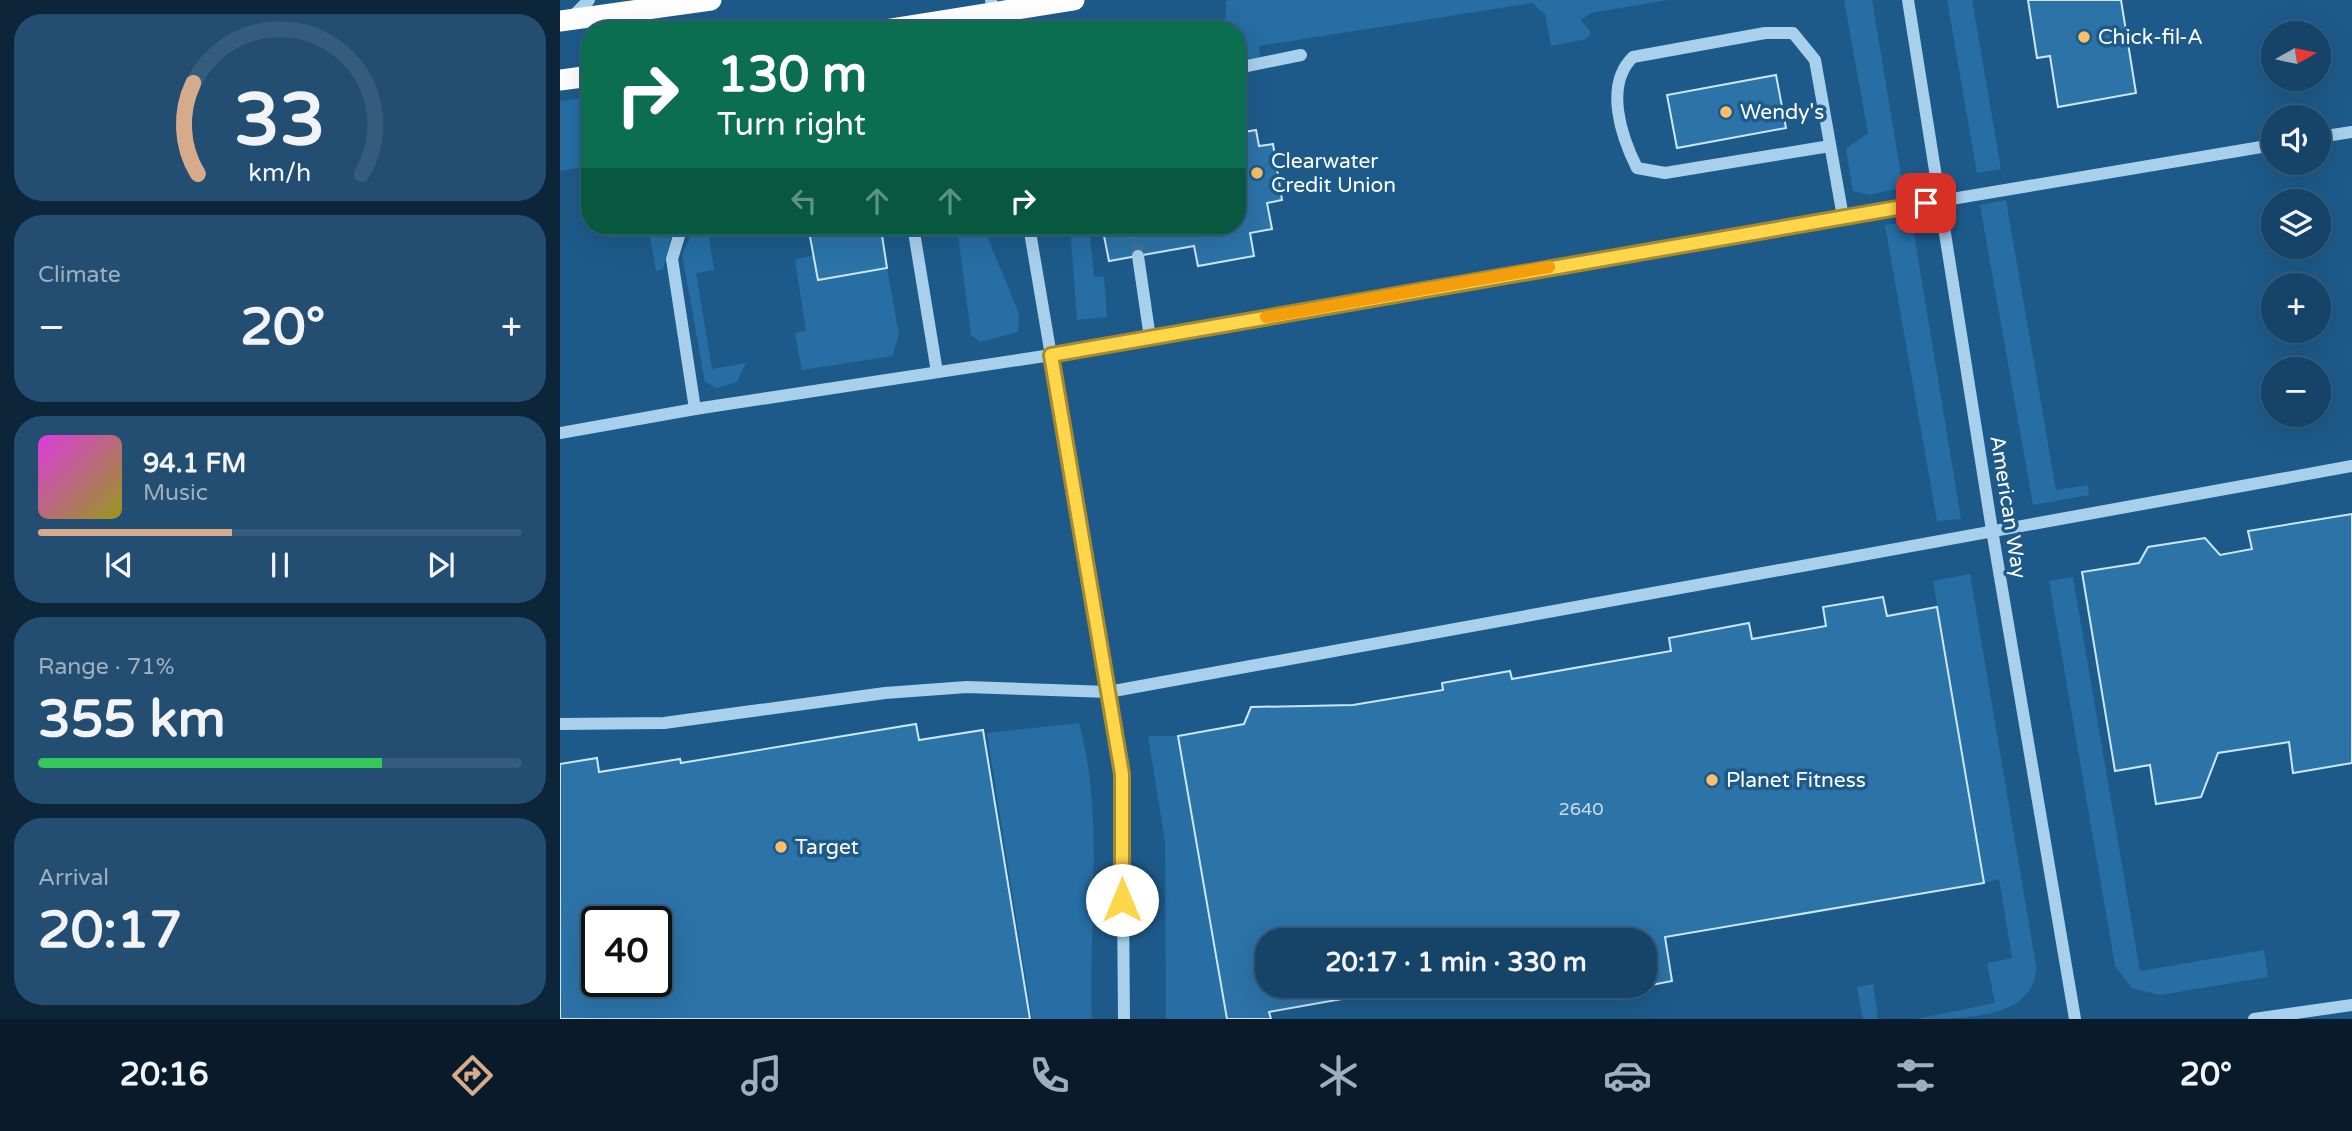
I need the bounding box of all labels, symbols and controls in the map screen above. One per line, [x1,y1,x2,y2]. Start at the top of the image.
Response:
north arrow [2261,21,2331,91]
map controls [2261,21,2331,427]
place label: Chick-fil-A [2098,25,2203,50]
marker: Chick-fil-A [2076,29,2092,45]
text: 130 m [717,46,867,105]
icon: right [602,49,693,140]
text: 33 [234,77,326,165]
place label: Wendy's [1740,100,1824,125]
marker: Wendy's [1718,104,1734,120]
button: sound [2261,105,2331,175]
text: Turn right [717,106,866,144]
place label: Clearwater Credit Union [1271,149,1396,198]
text: km/h [249,157,311,187]
marker: Clearwater Credit Union [1249,165,1265,181]
pin [1896,173,1956,233]
icon: left [785,182,823,220]
icon: ahead [858,182,896,220]
icon: ahead [931,182,969,220]
icon: right [1004,182,1042,220]
icon: arrive [1907,184,1945,222]
button: layers [2261,189,2331,259]
text: Climate [38,261,121,289]
button: + [2261,273,2331,343]
text: 20° [240,296,325,359]
text: − [38,305,65,351]
text: + [501,305,522,351]
button: − [2261,357,2331,427]
street label: American Way [1984,434,2032,580]
text: 94.1 FM [143,448,246,479]
text: Music [143,479,208,507]
icon: previous [100,546,138,584]
icon: pause [261,546,299,584]
icon: next [422,546,460,584]
text: Range · 71% [38,653,174,681]
text: 355 km [38,688,226,751]
place label: Planet Fitness [1726,768,1866,793]
marker: Planet Fitness [1704,772,1720,788]
house number: 2640 [1558,798,1604,820]
place label: Target [795,835,859,860]
marker: Target [773,839,789,855]
position arrow [1085,863,1159,937]
text: Arrival [38,864,109,892]
text: 20:17 [38,899,182,962]
speed limit sign: 40 [581,906,672,997]
text: 20:17 · 1 min · 330 m [1325,947,1587,978]
icon: directions [448,1051,497,1100]
icon: music [737,1051,786,1100]
icon: phone [1025,1051,1074,1100]
icon: climate [1314,1051,1363,1100]
icon: car [1603,1051,1652,1100]
icon: filters [1891,1051,1940,1100]
text: 20:16 [120,1056,209,1094]
text: 20° [2180,1056,2232,1094]

